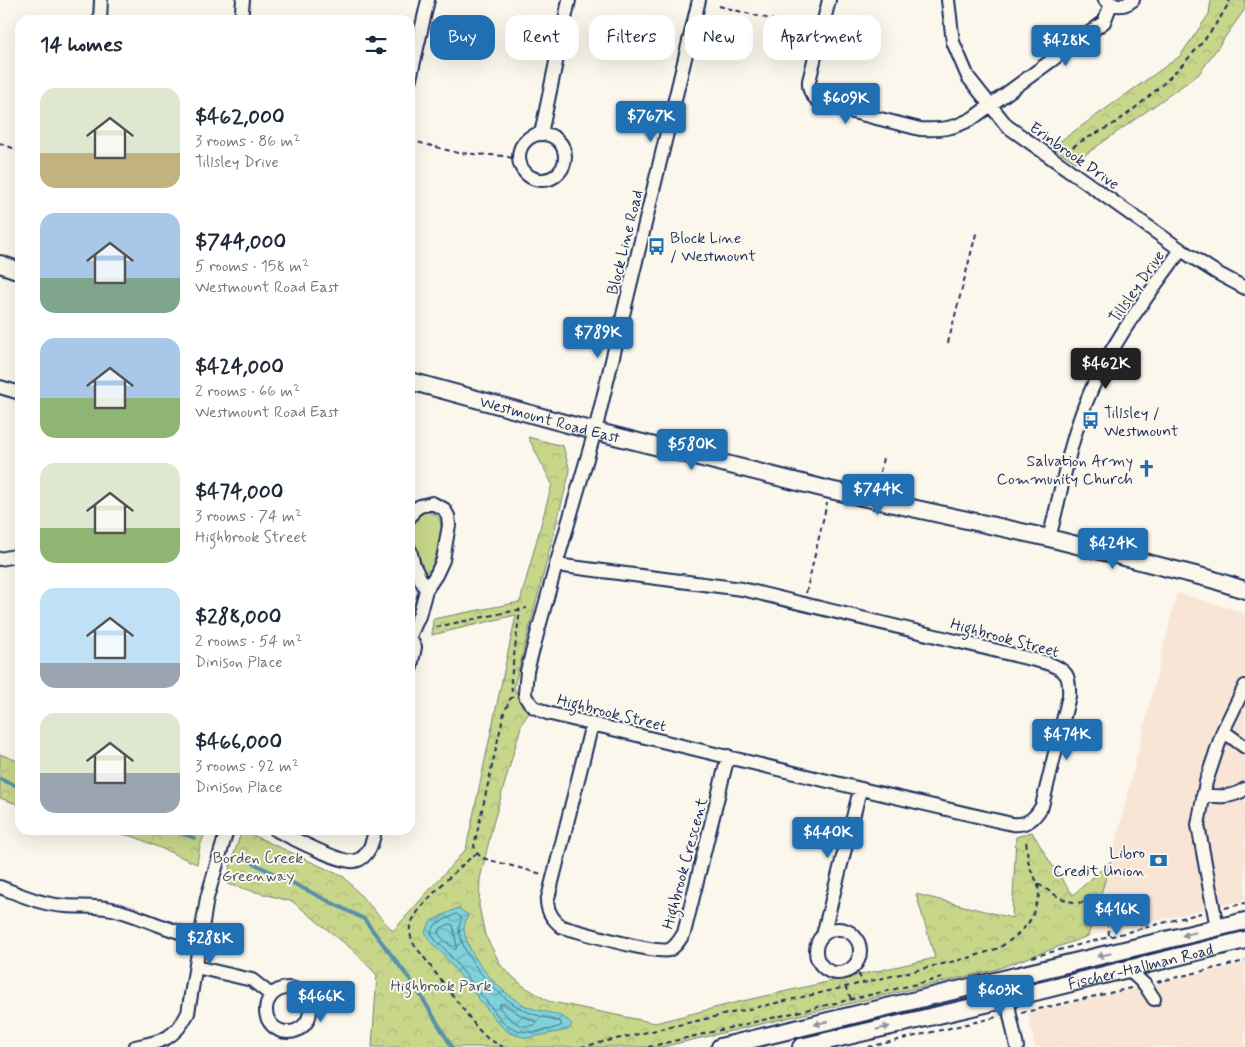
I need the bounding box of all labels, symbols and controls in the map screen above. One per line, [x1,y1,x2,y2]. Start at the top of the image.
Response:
chip: Buy [430,15,495,60]
chip: Rent [505,15,579,60]
chip: Filters [589,15,675,60]
chip: New [685,15,753,60]
chip: Apartment [763,15,881,60]
pin: $428K [1031,24,1101,67]
text: $428K [1042,30,1090,51]
text: 14 homes [40,31,123,59]
icon: filters [362,31,390,59]
pin: $609K [811,82,881,125]
text: $609K [823,88,869,109]
pin: $767K [616,100,686,143]
text: $462,000 [195,103,285,131]
text: $767K [627,106,675,127]
icon: home [80,108,140,168]
street label: Erinbrook Drive [1025,117,1123,195]
text: 3 rooms · 86 m² [195,131,300,152]
text: Tillsley Drive [195,152,279,173]
street label: Block Line Road [602,188,649,297]
text: $744,000 [195,228,286,256]
place label: Block Line / Westmount [670,228,756,267]
icon: home [80,233,140,293]
bus stop icon: Block Line / Westmount [646,236,666,256]
street label: Tillsley Drive [1105,246,1170,327]
text: 5 rooms · 158 m² [195,256,309,277]
text: Westmount Road East [195,277,339,298]
pin: $789K [563,316,633,359]
text: $789K [574,322,622,343]
pin: $462K [1071,348,1141,390]
text: $424,000 [195,353,284,381]
text: $462K [1082,353,1130,374]
icon: home [80,358,140,418]
text: 2 rooms · 66 m² [195,381,300,402]
street label: Westmount Road East [477,392,622,449]
text: Westmount Road East [195,402,339,423]
place label: Tillsley / Westmount [1104,403,1179,442]
bus stop icon: Tillsley / Westmount [1080,411,1100,431]
pin: $580K [657,428,727,471]
text: $580K [668,434,716,455]
place label: Salvation Army Community Church [997,451,1133,490]
church icon: Salvation Army Community Church [1137,459,1157,479]
pin: $744K [843,474,913,516]
text: $474,000 [195,478,283,506]
text: $744K [853,479,903,500]
icon: home [80,483,140,543]
text: 3 rooms · 74 m² [195,506,302,527]
text: Highbrook Street [195,527,307,548]
pin: $424K [1078,528,1148,570]
text: $424K [1089,533,1137,554]
text: $288,000 [195,603,281,631]
icon: home [80,608,140,668]
street label: Highbrook Street [948,614,1061,664]
text: 2 rooms · 54 m² [195,631,302,652]
text: Dinison Place [195,652,282,673]
street label: Highbrook Street [555,690,668,738]
pin: $474K [1032,718,1102,761]
text: $474K [1043,724,1091,745]
text: $466,000 [195,728,282,756]
icon: home [80,733,140,793]
text: 3 rooms · 92 m² [195,756,299,777]
text: Dinison Place [195,777,282,798]
street label: Highbrook Crescent [658,795,714,932]
pin: $440K [793,816,863,859]
text: $440K [803,822,853,843]
place label: Libro Credit Union [1053,843,1145,882]
park label: Borden Creek Greenway [213,848,303,887]
bank icon: Libro Credit Union [1149,851,1169,871]
pin: $416K [1082,894,1152,936]
text: $416K [1095,899,1139,920]
pin: $288K [175,922,245,965]
text: $288K [187,928,233,949]
one-way arrow [1181,930,1196,938]
street label: Fischer-Hallman Road [1066,939,1216,995]
one-way arrow [1096,951,1111,959]
pin: $603K [965,974,1035,1017]
park label: Highbrook Park [390,976,492,998]
pin: $466K [286,980,356,1023]
text: $603K [978,980,1022,1001]
text: $466K [298,986,344,1007]
one-way arrow [814,1019,829,1027]
one-way arrow [875,1024,890,1032]

